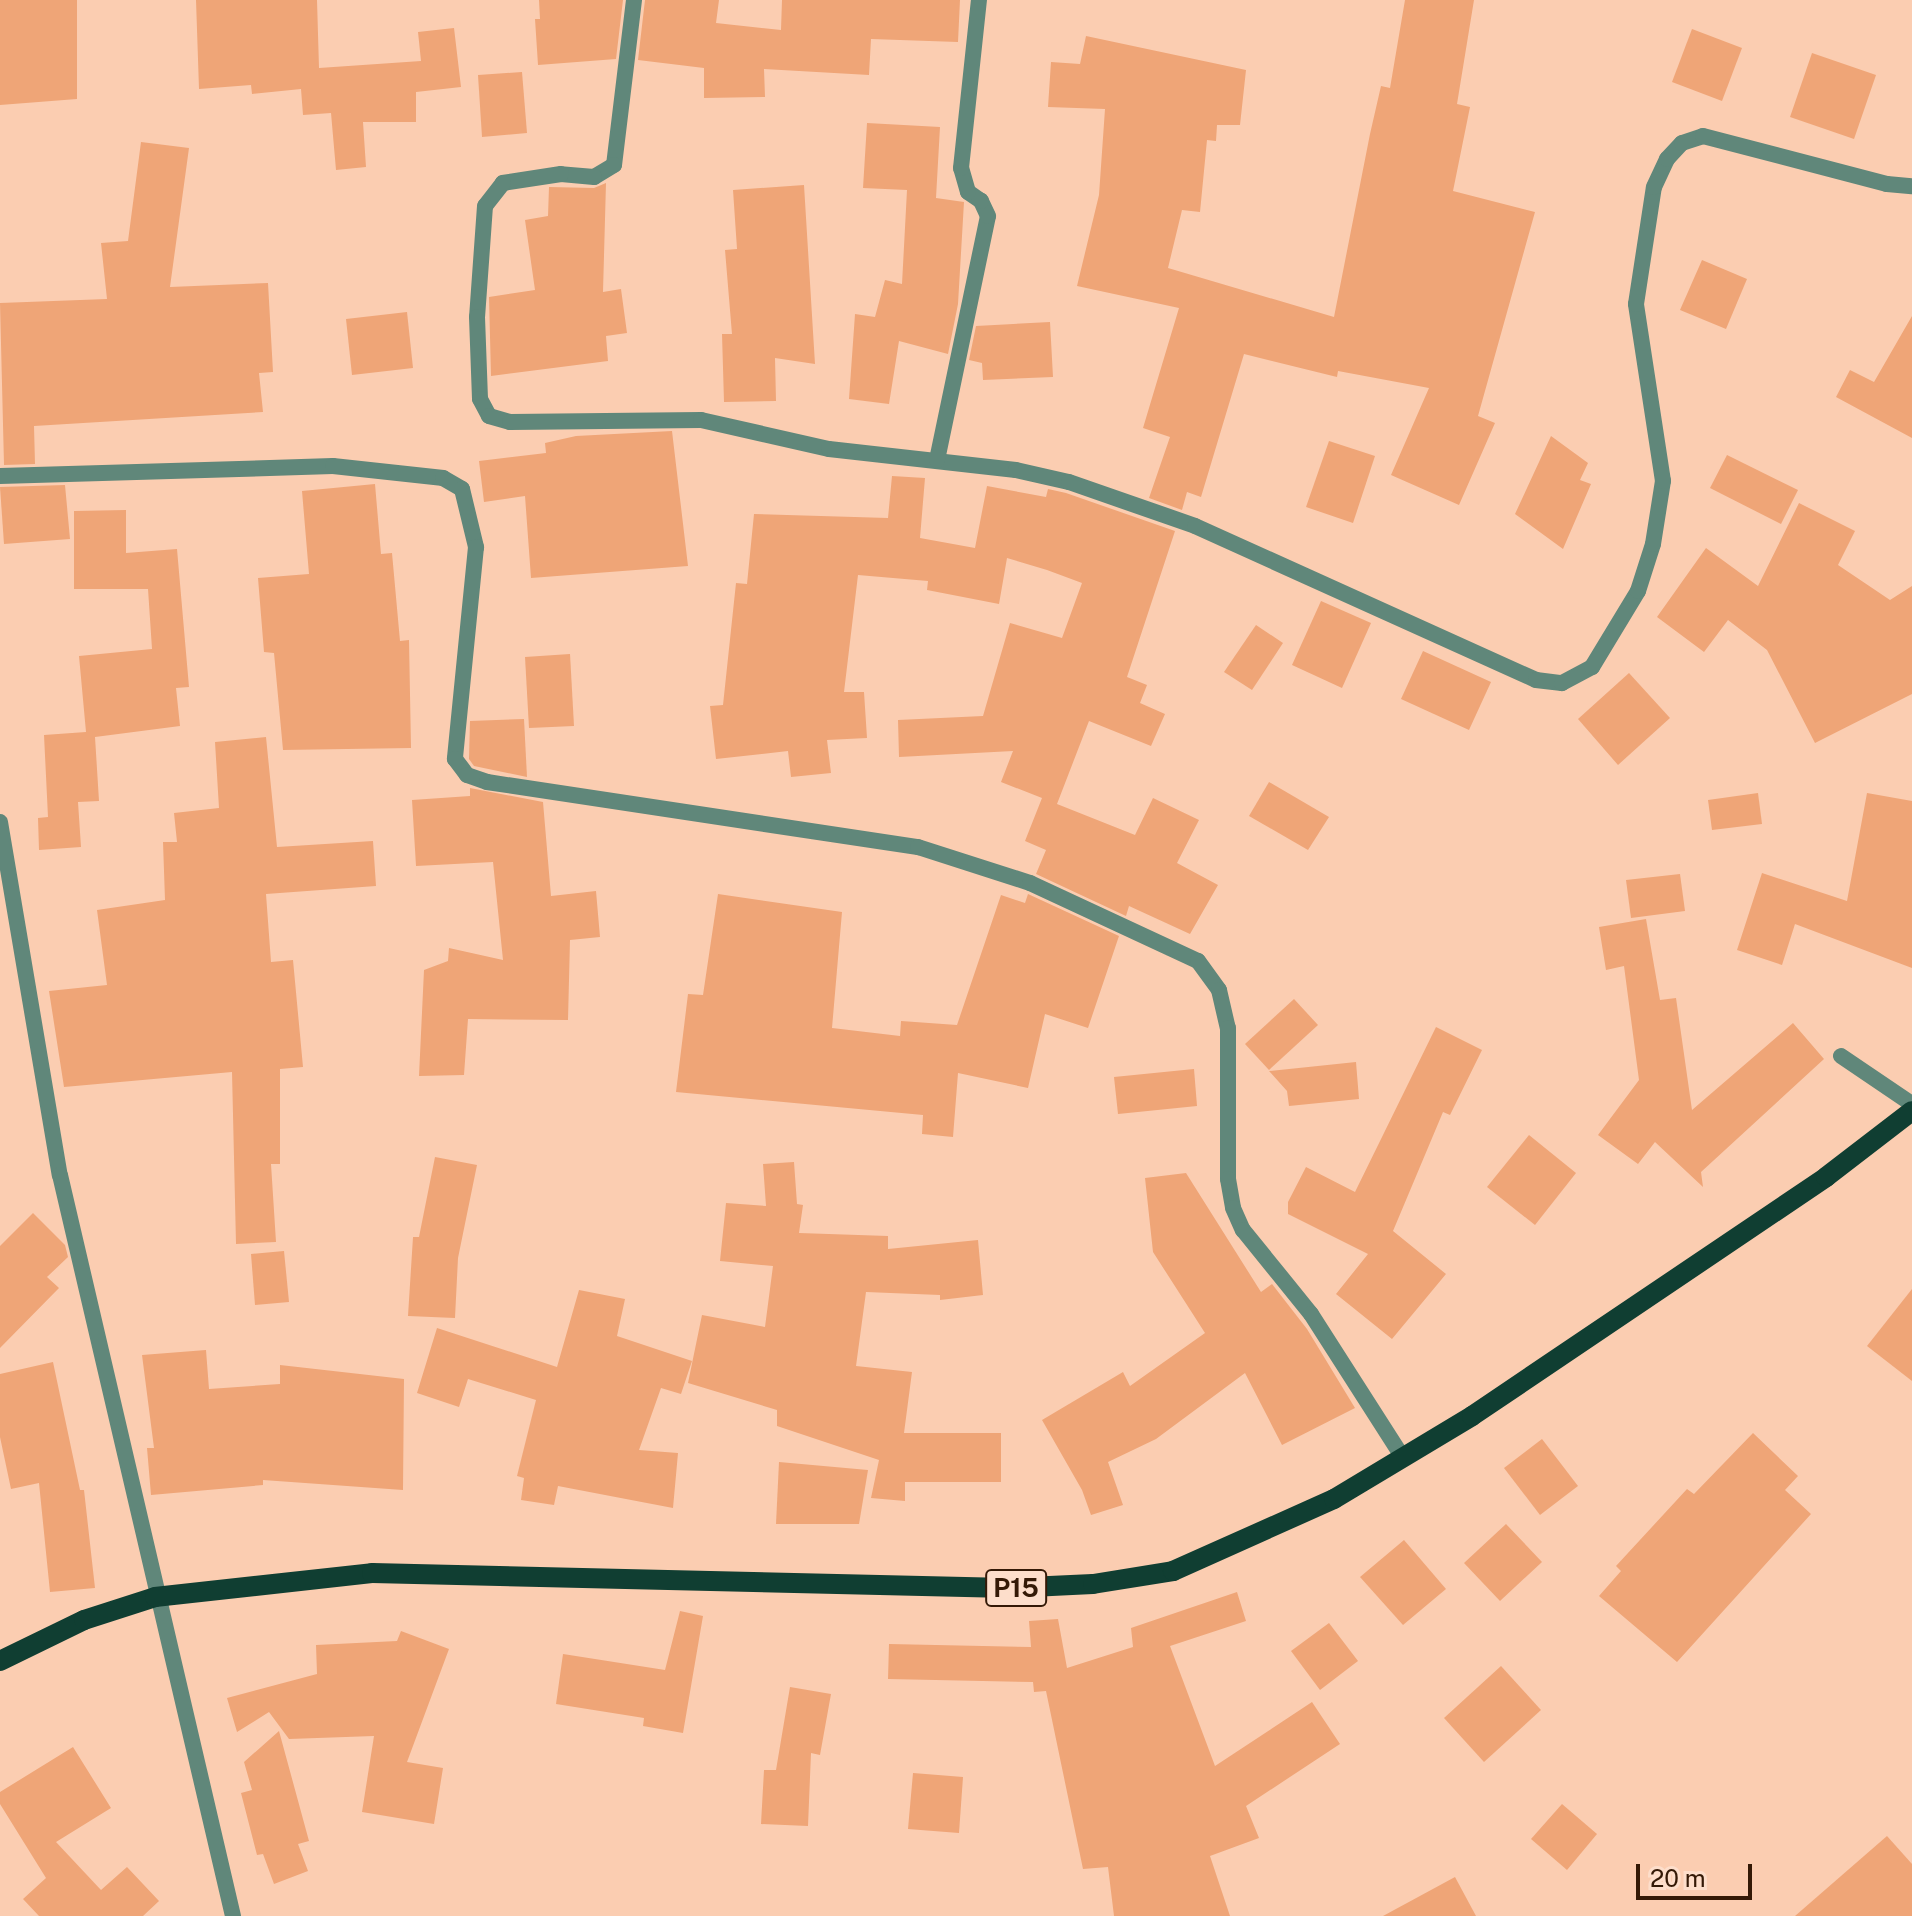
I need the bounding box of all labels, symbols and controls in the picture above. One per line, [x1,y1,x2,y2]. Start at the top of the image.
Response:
road number: P15 [984,1566,1048,1610]
scale bar [1640,1848,1756,1898]
text: 20 m [1650,1864,1706,1892]

